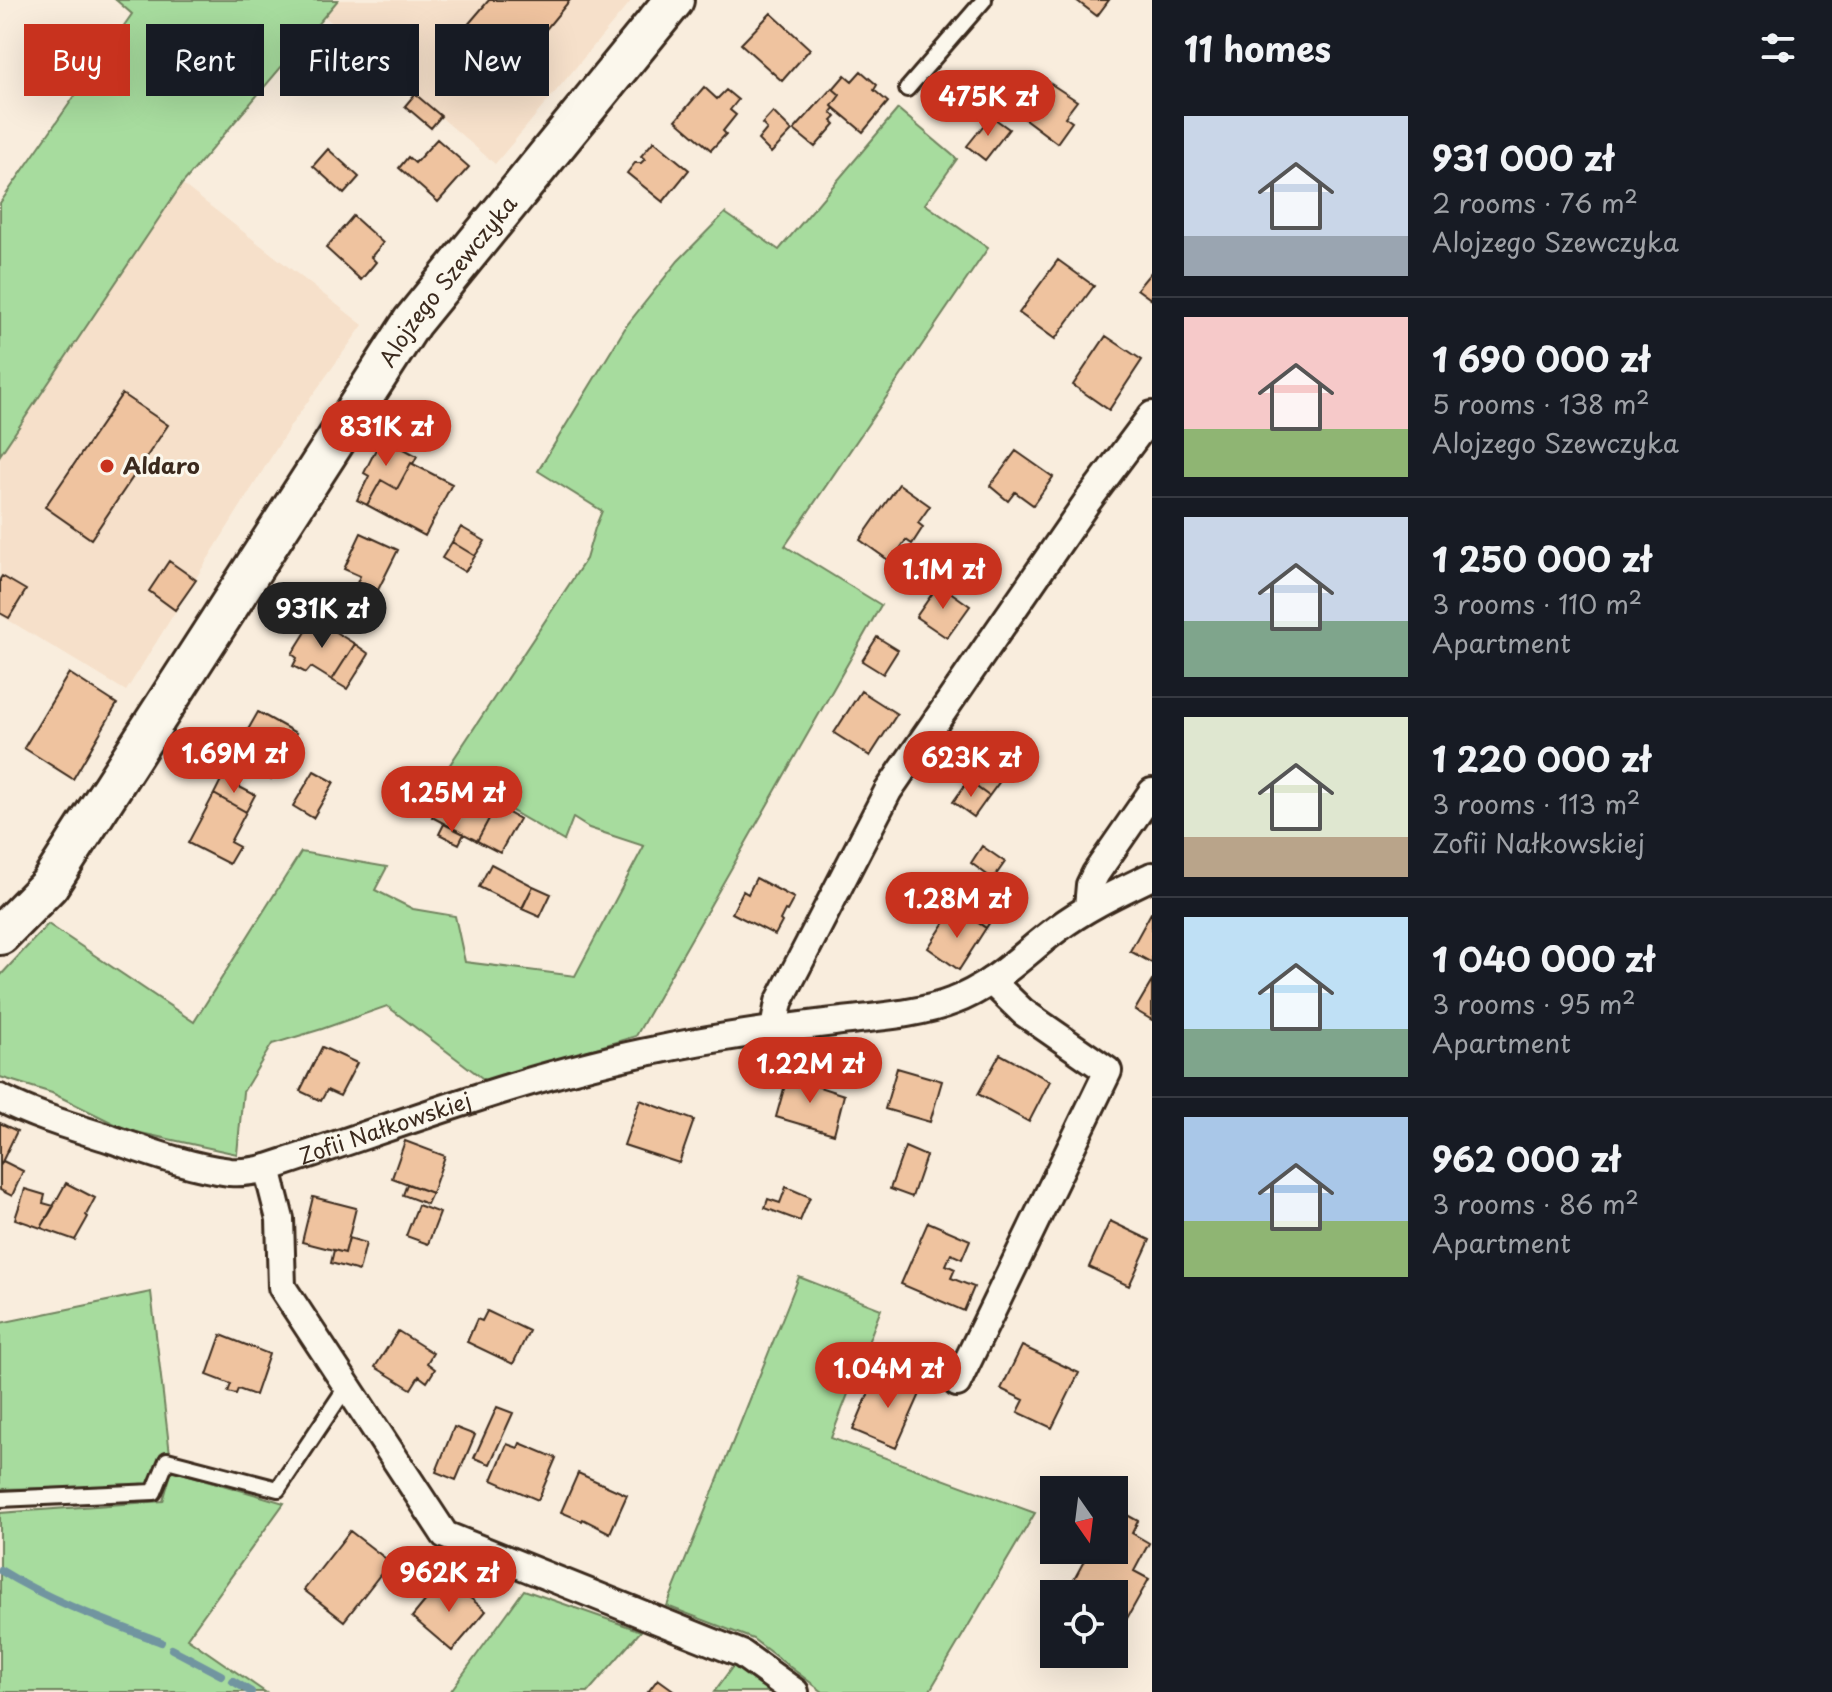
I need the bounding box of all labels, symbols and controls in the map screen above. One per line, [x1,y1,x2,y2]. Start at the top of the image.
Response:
text: 11 homes [1184,22,1331,74]
chip: Buy [24,24,130,96]
chip: Rent [146,24,264,96]
chip: Filters [280,24,419,96]
chip: New [435,24,549,96]
icon: filters [1756,26,1800,70]
pin: 475K zł [914,70,1062,138]
text: 475K zł [938,76,1038,115]
text: 931 000 zł [1432,131,1613,183]
icon: home [1248,148,1344,244]
text: 2 rooms · 76 m² [1432,183,1638,222]
street label: Alojzego Szewczyka [370,187,524,373]
text: Alojzego Szewczyka [1432,222,1679,261]
text: 1 690 000 zł [1432,332,1649,384]
icon: home [1248,349,1344,445]
text: 5 rooms · 138 m² [1432,384,1650,423]
pin: 831K zł [312,400,460,468]
text: 831K zł [339,406,433,445]
text: Alojzego Szewczyka [1432,423,1679,462]
place label: Aldaro [123,448,200,481]
marker: Aldaro [98,457,116,475]
text: 1 250 000 zł [1432,532,1651,584]
pin: 1.1M zł [869,543,1017,611]
text: 1.1M zł [902,549,984,588]
icon: home [1248,549,1344,645]
pin: 931K zł [248,582,396,650]
text: 3 rooms · 110 m² [1432,584,1642,623]
text: 931K zł [275,588,369,627]
text: Apartment [1432,623,1571,662]
pin: 1.69M zł [151,727,317,795]
pin: 623K zł [897,731,1045,799]
text: 1 220 000 zł [1432,732,1650,784]
text: 1.69M zł [181,733,287,772]
text: 623K zł [921,737,1021,776]
icon: home [1248,749,1344,845]
pin: 1.25M zł [369,766,535,834]
text: 1.25M zł [399,772,505,811]
text: 3 rooms · 113 m² [1432,784,1640,823]
text: Zofii Nałkowskiej [1432,823,1645,862]
pin: 1.28M zł [874,872,1040,940]
text: 1.28M zł [903,878,1011,917]
text: 1 040 000 zł [1432,932,1654,984]
icon: home [1248,949,1344,1045]
text: 3 rooms · 95 m² [1432,984,1636,1023]
text: Apartment [1432,1023,1571,1062]
pin: 1.22M zł [727,1037,893,1105]
text: 1.22M zł [756,1043,864,1082]
street label: Zofii Nałkowskiej [294,1083,475,1172]
text: 962 000 zł [1432,1132,1620,1184]
icon: home [1248,1149,1344,1245]
text: 3 rooms · 86 m² [1432,1184,1639,1223]
text: Apartment [1432,1223,1571,1262]
pin: 1.04M zł [805,1342,971,1410]
text: 1.04M zł [833,1348,943,1387]
north arrow [1040,1476,1128,1564]
map controls [1040,1476,1128,1668]
pin: 962K zł [375,1546,523,1614]
text: 962K zł [399,1552,499,1591]
button: locate [1040,1580,1128,1668]

